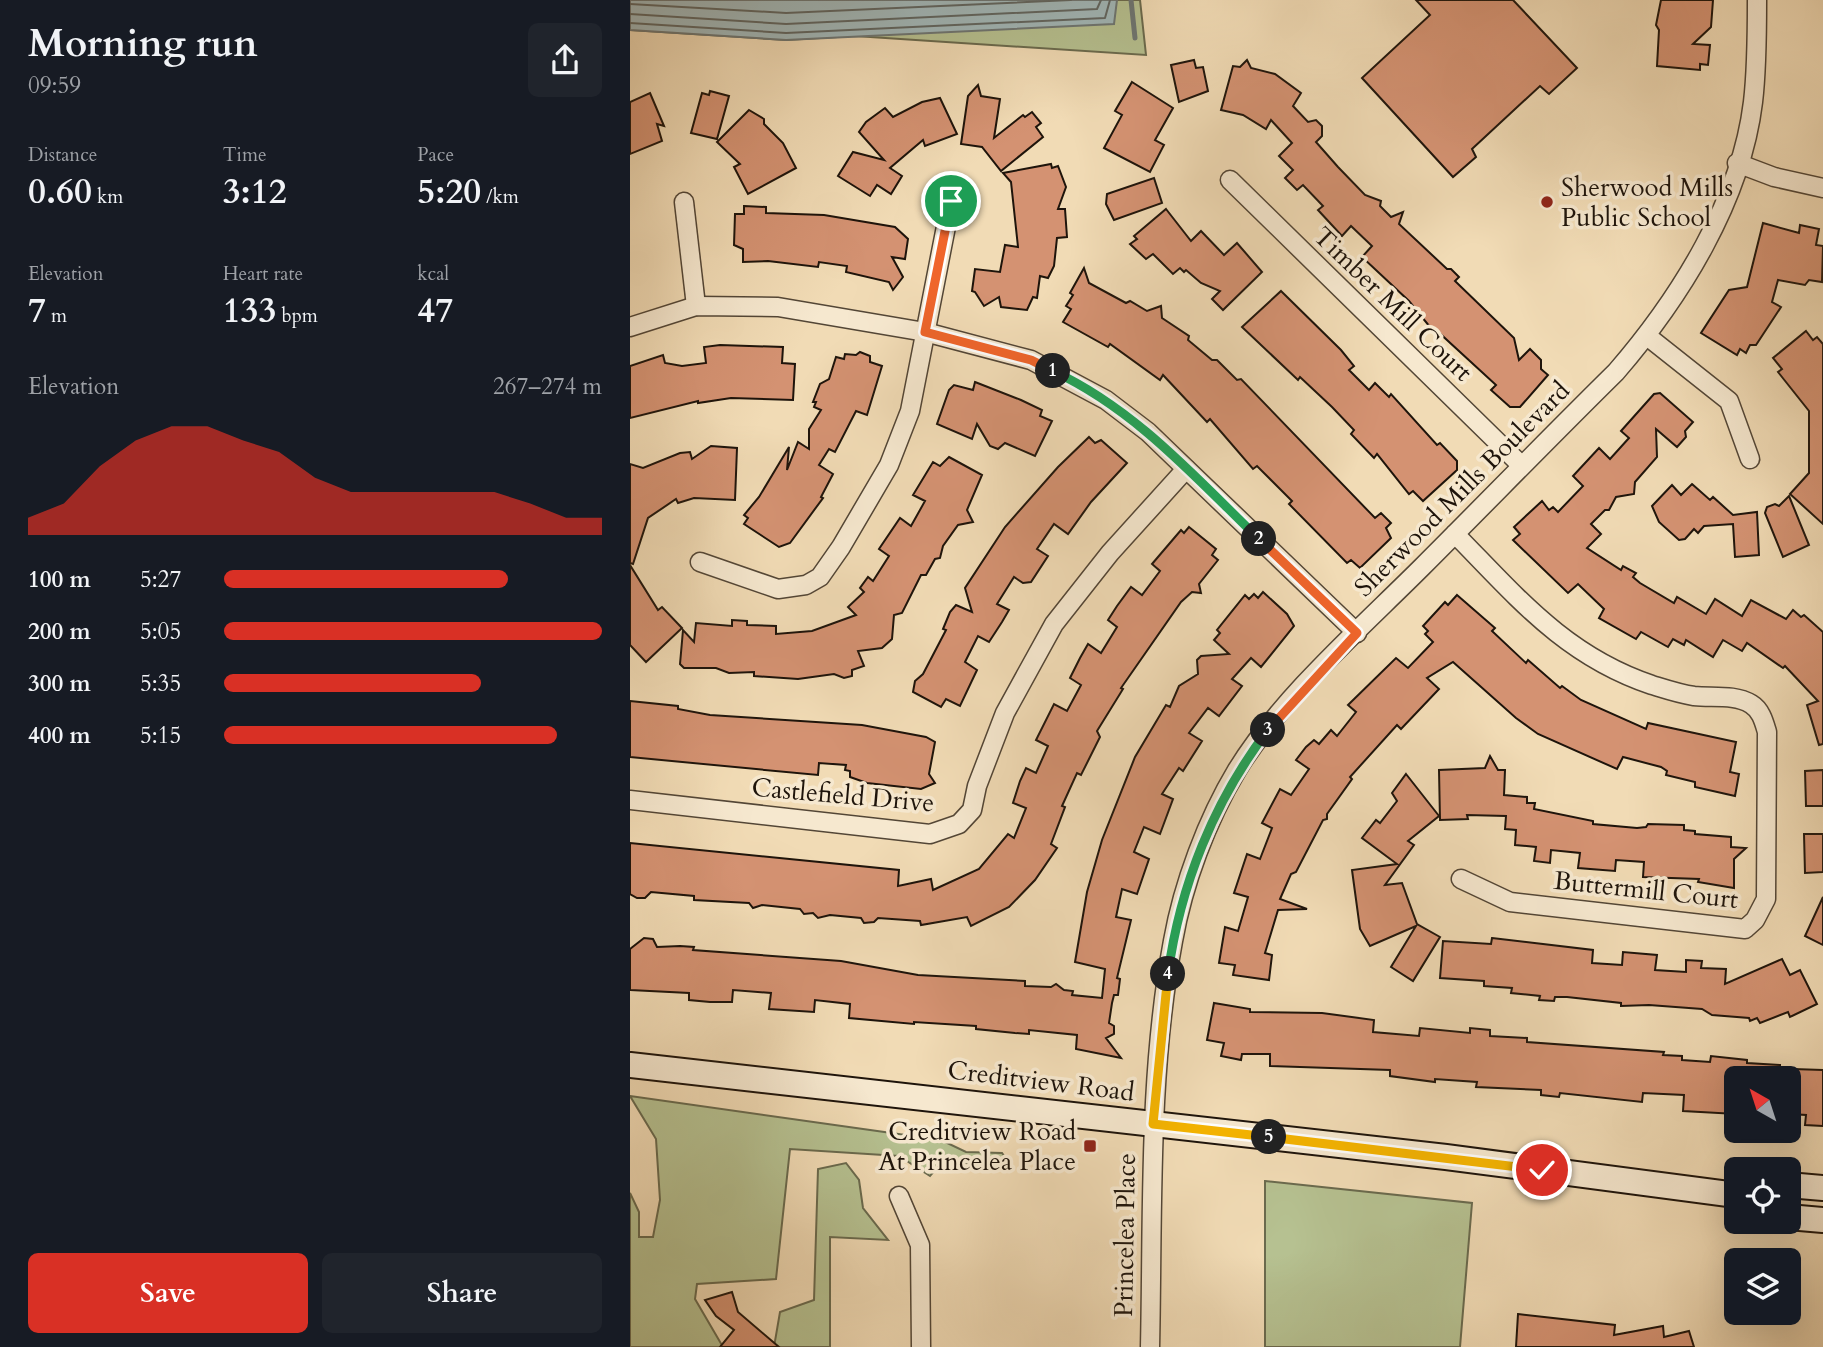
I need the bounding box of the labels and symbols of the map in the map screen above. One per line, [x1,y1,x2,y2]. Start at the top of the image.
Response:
place label: Sherwood Mills Public School [1561,170,1733,235]
pin [921,171,981,231]
marker: Sherwood Mills Public School [1539,194,1555,210]
street label: Timber Mill Court [1306,219,1480,389]
pin: 1 [1036,354,1070,388]
street label: Sherwood Mills Boulevard [1347,374,1577,604]
pin: 2 [1242,522,1276,556]
pin: 3 [1250,712,1286,748]
street label: Castlefield Drive [750,770,936,820]
street label: Buttermill Court [1552,863,1740,917]
pin: 4 [1150,956,1186,992]
street label: Creditview Road [946,1052,1136,1110]
north arrow [1724,1066,1801,1143]
place label: Creditview Road At Princelea Place [878,1114,1076,1179]
pin: 5 [1252,1120,1286,1154]
marker: Creditview Road At Princelea Place [1082,1138,1098,1154]
pin [1512,1140,1572,1200]
street label: Princelea Place [1106,1153,1144,1317]

